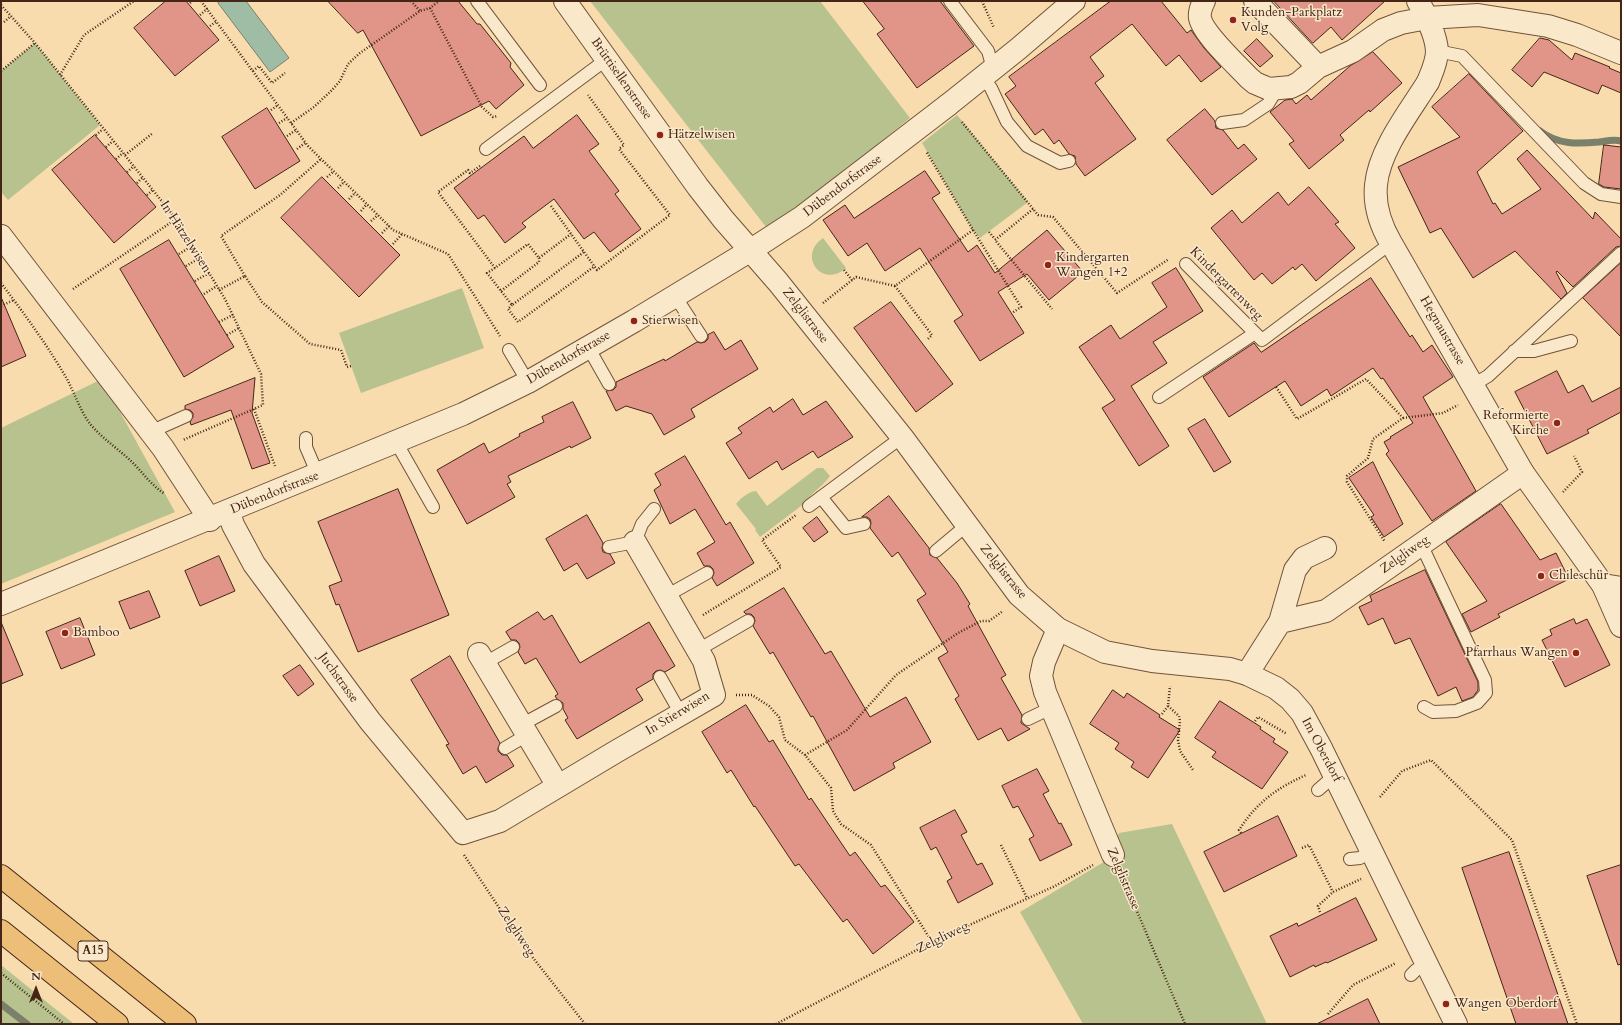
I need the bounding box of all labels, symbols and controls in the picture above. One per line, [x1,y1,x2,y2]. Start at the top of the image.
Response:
place label: Kunden-Parkplatz Volg [1241,5,1342,36]
marker: Kunden-Parkplatz Volg [1228,15,1238,25]
street label: Brüttisellenstrasse [587,35,655,123]
place label: Hätzelwisen [668,127,735,143]
marker: Hätzelwisen [655,130,665,140]
street label: Dübendorfstrasse [801,151,885,221]
street label: In Hätzelwisen [156,198,214,276]
street label: Kindergartenweg [1186,244,1266,324]
place label: Kindergarten Wangen 1+2 [1056,250,1129,281]
marker: Kindergarten Wangen 1+2 [1043,260,1053,270]
street label: Zelglistrasse [778,285,832,347]
street label: Hegnaustrasse [1416,293,1468,369]
place label: Stierwisen [642,313,699,329]
marker: Stierwisen [629,316,639,326]
street label: Dübendorfstrasse [524,328,614,388]
place label: Reformierte Kirche [1483,408,1549,439]
marker: Reformierte Kirche [1552,418,1562,428]
street label: Dübendorfstrasse [228,468,322,518]
street label: Zelgliweg [1377,532,1433,578]
street label: Zelglistrasse [976,541,1030,603]
place label: Chileschür [1549,568,1608,584]
marker: Chileschür [1536,571,1546,581]
place label: Bamboo [73,625,119,641]
marker: Bamboo [60,628,70,638]
place label: Pfarrhaus Wangen [1466,645,1568,661]
marker: Pfarrhaus Wangen [1571,648,1581,658]
street label: Juchstrasse [315,650,361,706]
street label: In Stierwisen [643,689,713,739]
street label: Im Oberdorf [1298,715,1344,785]
street label: Zelglistrasse [1103,846,1143,912]
street label: Zelgliweg [494,904,538,960]
street label: Zelgliweg [914,919,972,957]
road number: A15 [78,941,108,961]
north arrow [16,969,56,1009]
text: N [31,969,41,984]
place label: Wangen Oberdorf [1454,996,1557,1012]
marker: Wangen Oberdorf [1441,999,1451,1009]

